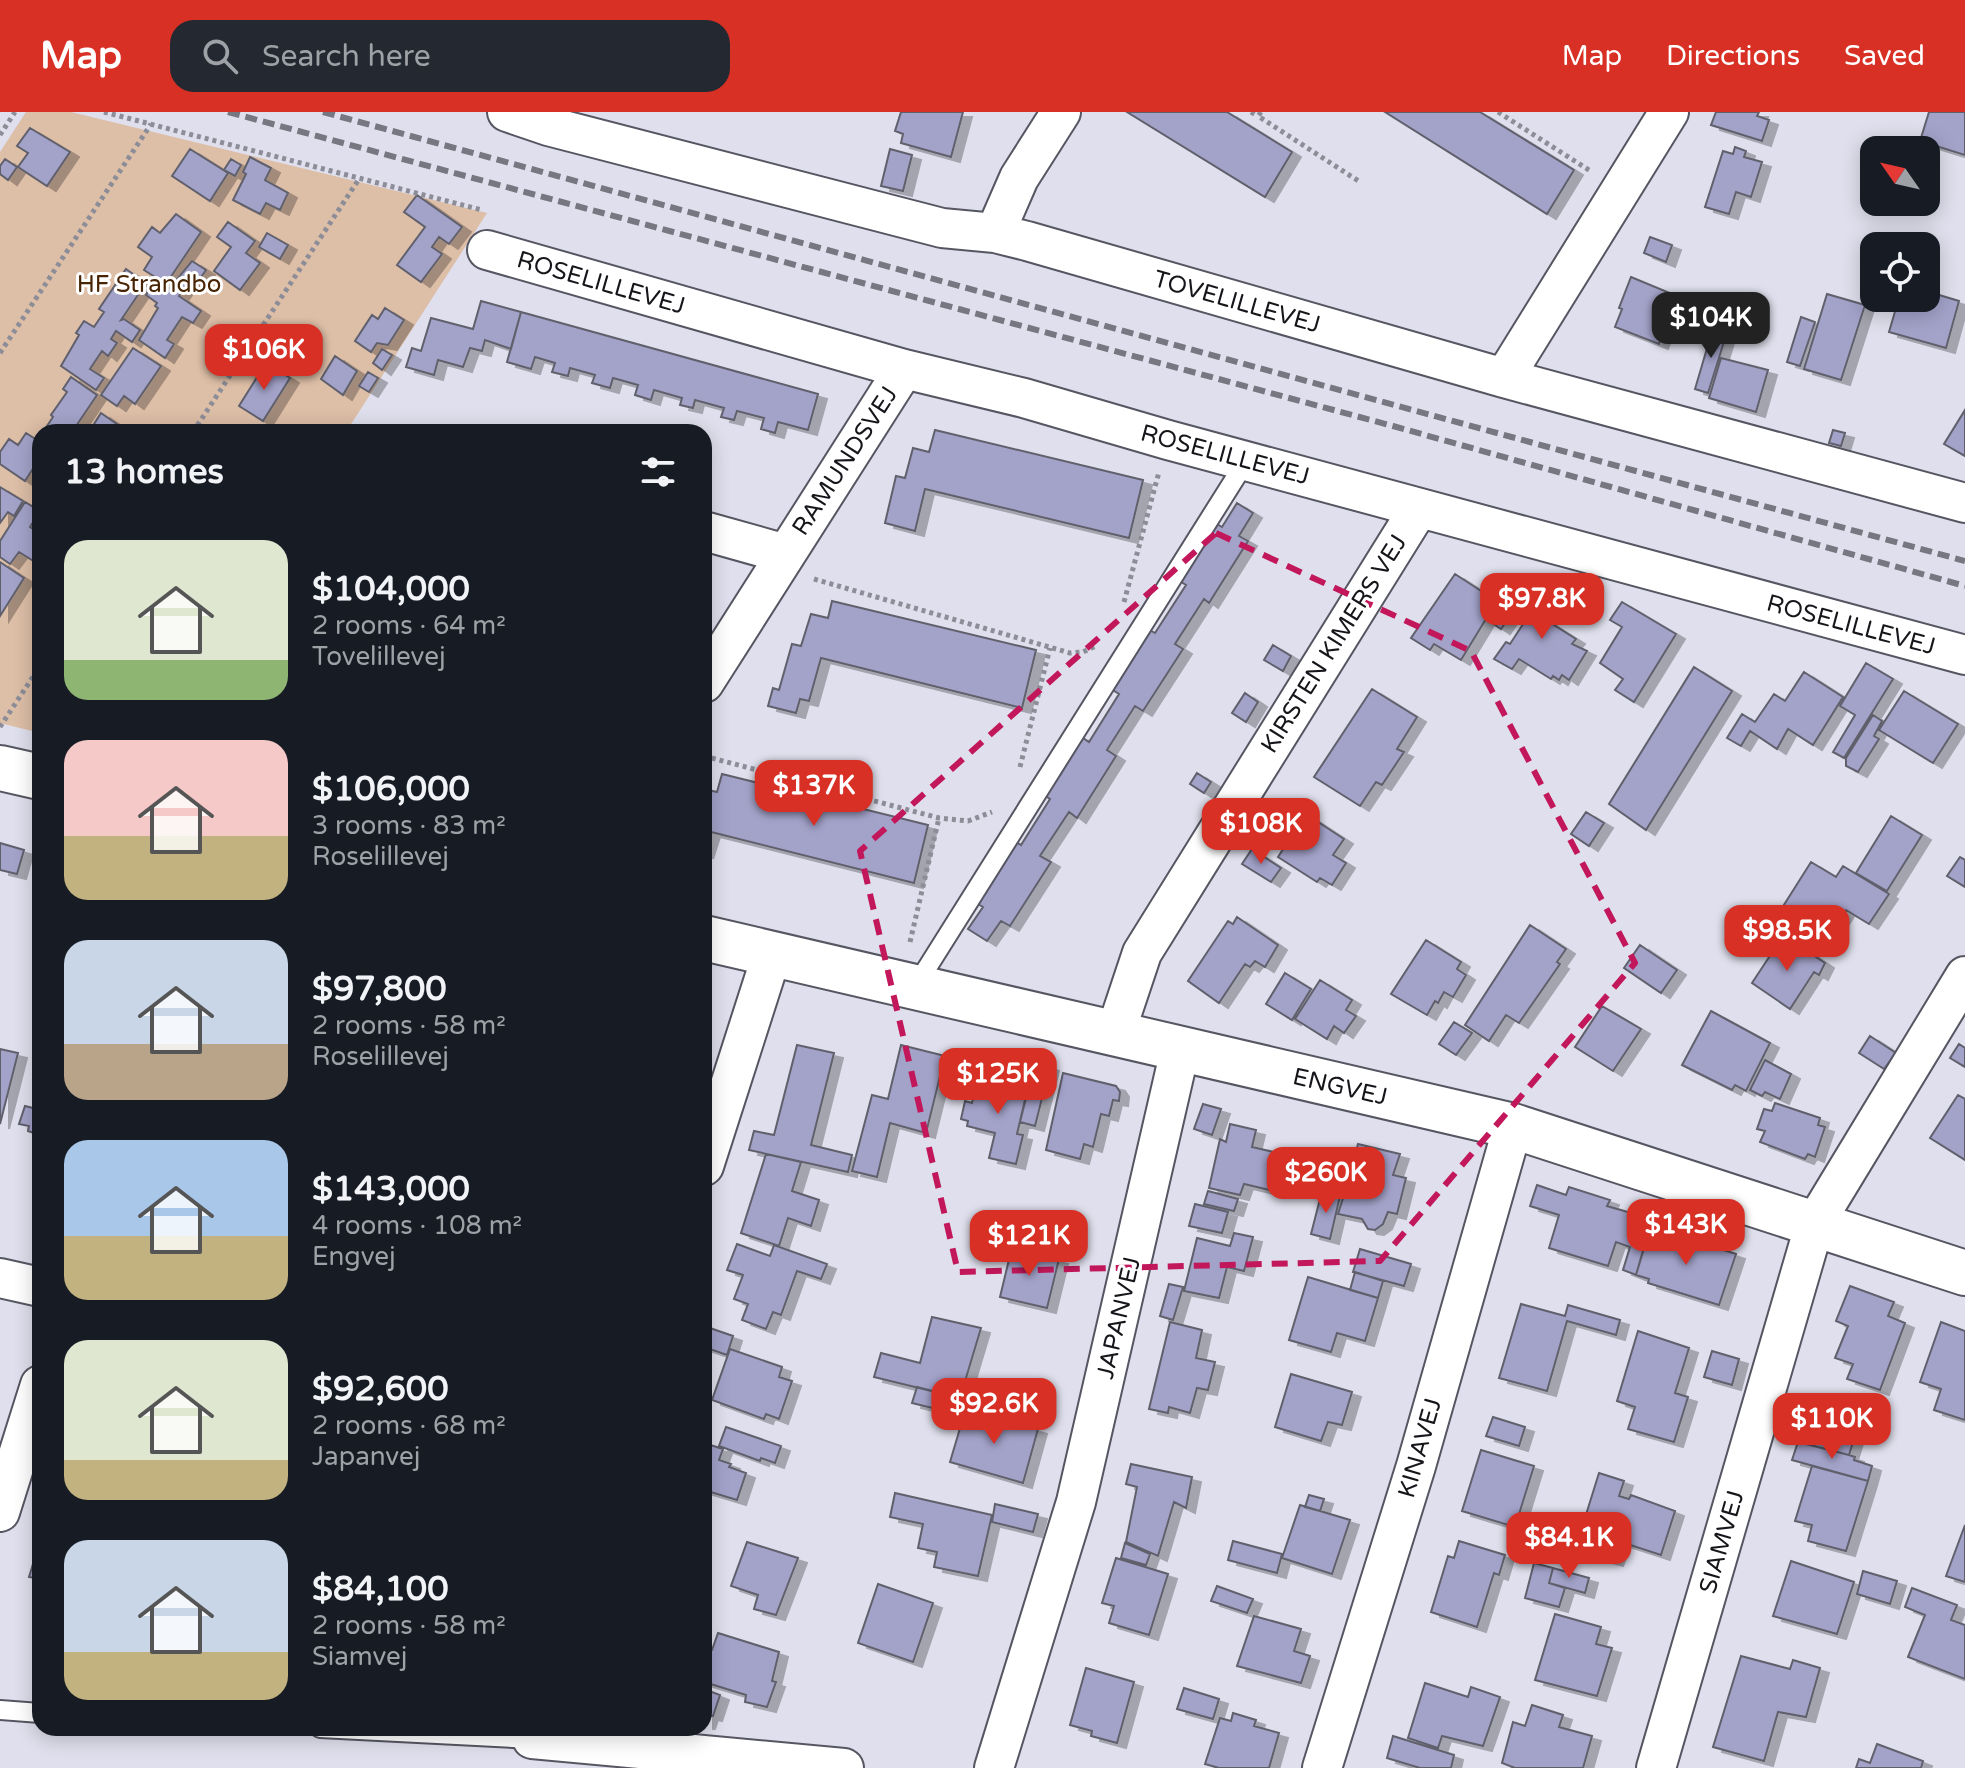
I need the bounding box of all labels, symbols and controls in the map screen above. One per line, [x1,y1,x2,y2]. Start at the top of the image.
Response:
search box [170,20,730,92]
text: Map [40,33,122,79]
icon: search [198,34,242,78]
text: Search here [262,38,431,75]
text: Map [1562,39,1622,73]
text: Directions [1666,39,1800,73]
text: Saved [1844,39,1925,73]
north arrow [1860,136,1940,216]
map controls [1860,136,1940,312]
button: locate [1860,232,1940,312]
street label: ROSELILLEVEJ [514,245,688,321]
street label: TOVELILLEVEJ [1150,264,1324,340]
park label: HF Strandbo [77,270,221,299]
pin: $104K [1655,292,1767,360]
text: $104K [1670,302,1752,333]
pin: $106K [208,324,320,392]
text: $106K [223,334,305,365]
street label: RAMUNDSVEJ [786,381,904,541]
street label: ROSELILLEVEJ [1137,419,1313,491]
icon: filters [636,450,680,494]
text: 13 homes [64,452,224,493]
street label: KIRSTEN KIMERS VEJ [1255,529,1413,759]
text: $104,000 [312,569,470,610]
icon: home [128,572,224,668]
pin: $97.8K [1477,573,1607,641]
text: $97.8K [1498,583,1586,614]
street label: ROSELILLEVEJ [1763,589,1939,661]
text: 2 rooms · 64 m² [312,610,506,641]
text: Tovelillevej [312,641,446,672]
pin: $137K [758,760,870,828]
text: $106,000 [312,769,470,810]
text: $137K [773,770,855,801]
icon: home [128,772,224,868]
pin: $108K [1205,798,1317,866]
text: $108K [1220,808,1302,839]
text: 3 rooms · 83 m² [312,810,506,841]
text: Roselillevej [312,841,449,872]
pin: $98.5K [1722,905,1852,973]
text: $98.5K [1742,915,1832,946]
text: $97,800 [312,969,447,1010]
icon: home [128,972,224,1068]
text: 2 rooms · 58 m² [312,1010,506,1041]
text: Roselillevej [312,1041,449,1072]
pin: $125K [942,1048,1054,1116]
text: $125K [957,1058,1039,1089]
street label: ENGVEJ [1290,1062,1390,1112]
pin: $260K [1270,1147,1382,1215]
text: $260K [1285,1157,1367,1188]
text: $143,000 [312,1169,470,1210]
icon: home [128,1172,224,1268]
pin: $143K [1630,1199,1742,1267]
text: $143K [1645,1209,1727,1240]
text: 4 rooms · 108 m² [312,1210,522,1241]
pin: $121K [973,1210,1085,1278]
text: $121K [988,1220,1070,1251]
text: Engvej [312,1241,396,1272]
street label: JAPANVEJ [1091,1254,1147,1382]
text: $92,600 [312,1369,449,1410]
icon: home [128,1372,224,1468]
pin: $92.6K [929,1378,1059,1446]
text: $92.6K [949,1388,1039,1419]
pin: $110K [1776,1393,1888,1461]
street label: KINAVEJ [1392,1395,1448,1501]
text: $110K [1791,1403,1873,1434]
text: 2 rooms · 68 m² [312,1410,506,1441]
text: Japanvej [312,1441,420,1472]
street label: SIAMVEJ [1693,1487,1751,1597]
pin: $84.1K [1504,1512,1634,1580]
text: $84.1K [1524,1522,1614,1553]
text: $84,100 [312,1569,449,1610]
icon: home [128,1572,224,1668]
text: 2 rooms · 58 m² [312,1610,506,1641]
text: Siamvej [312,1641,407,1672]

